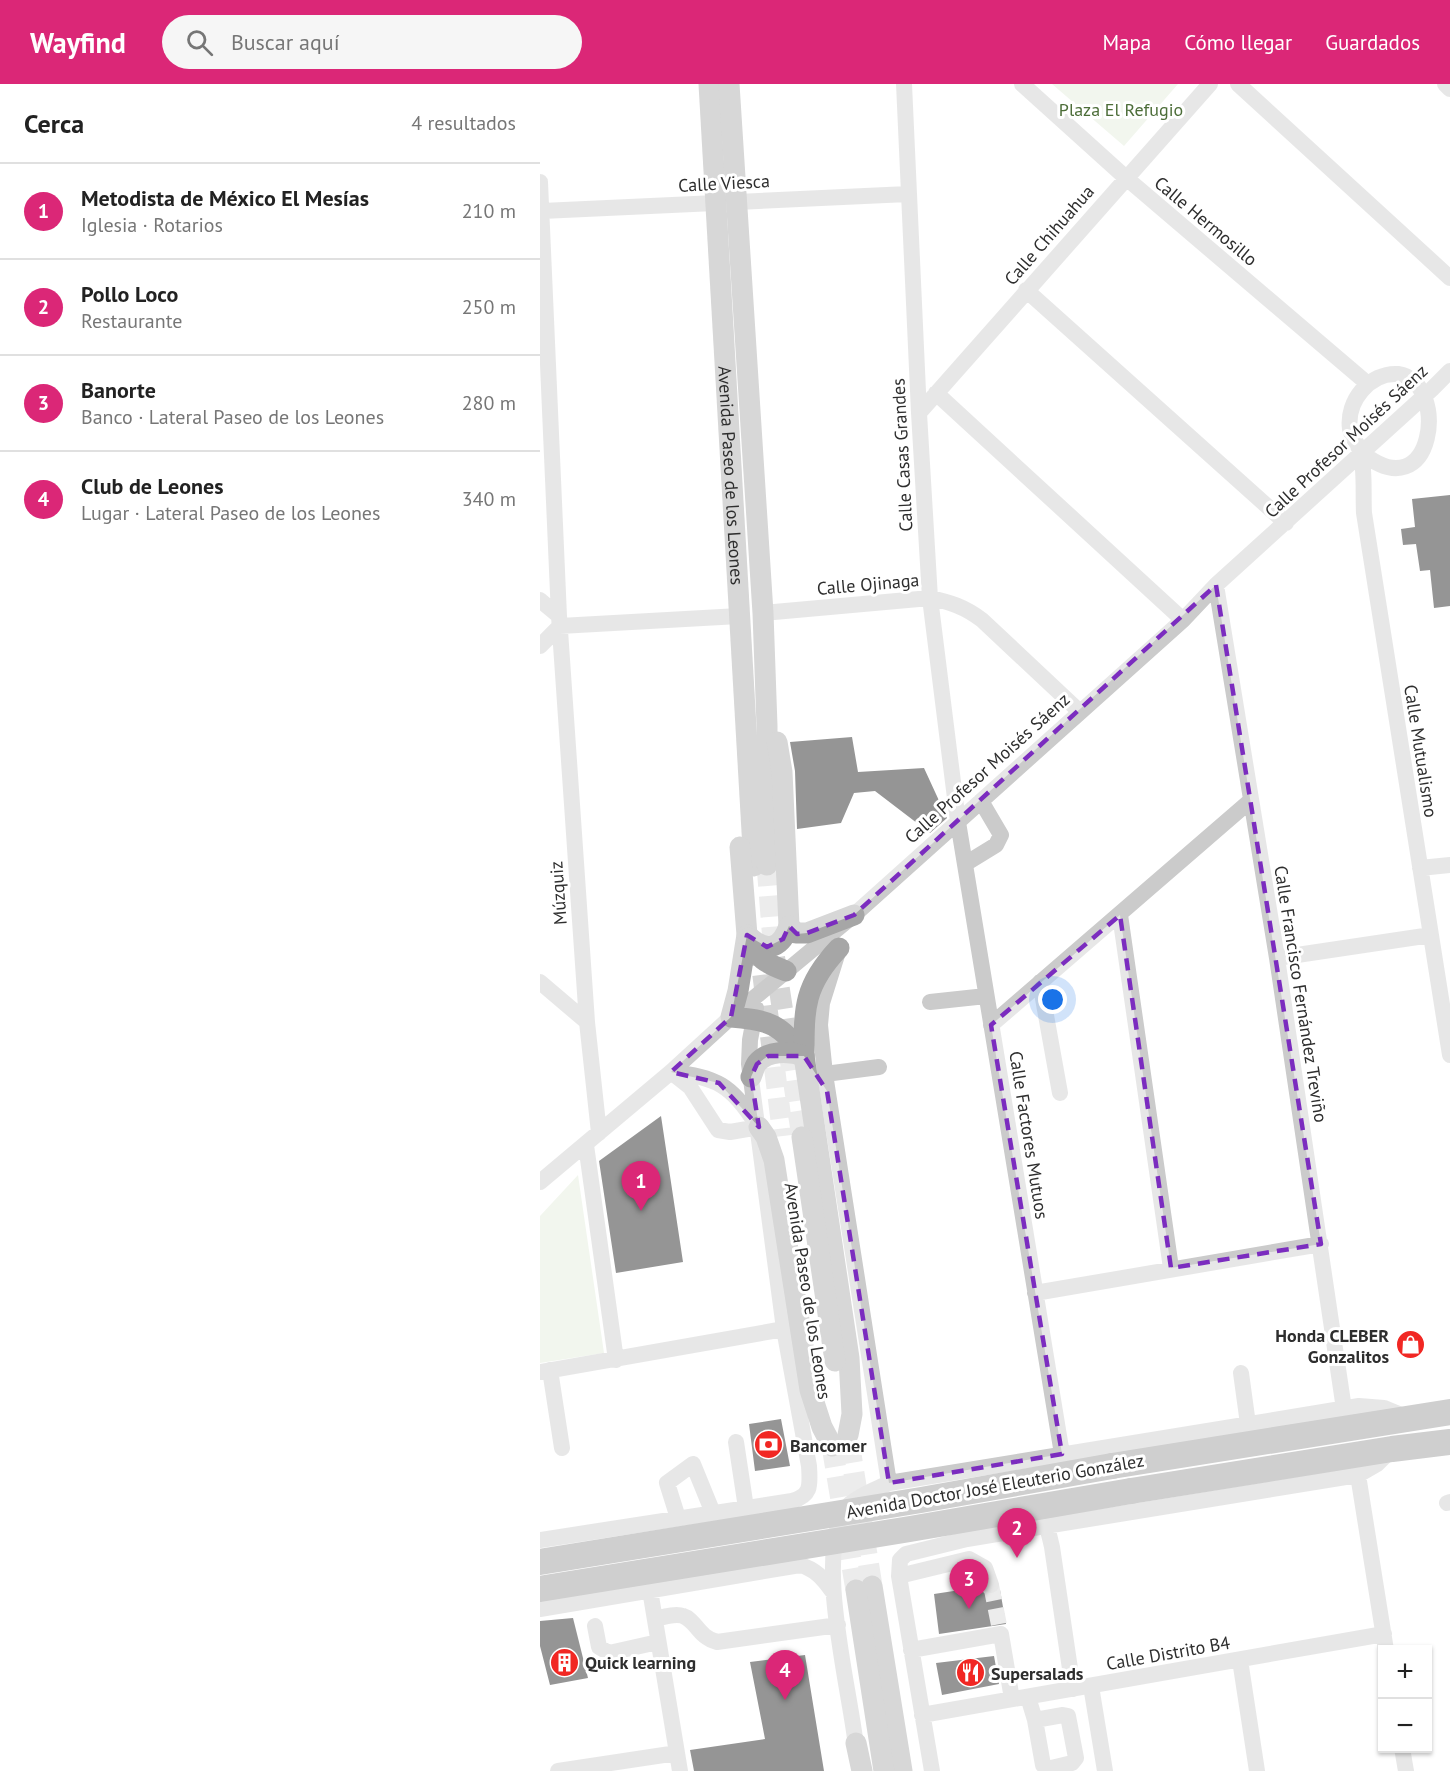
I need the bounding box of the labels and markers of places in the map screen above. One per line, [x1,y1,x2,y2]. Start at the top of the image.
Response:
pin: 1 [622,1162,660,1211]
place label: Honda CLEBER Gonzalitos [1275,1324,1389,1368]
shop icon: Honda CLEBER Gonzalitos [1394,1329,1426,1361]
bank icon: Bancomer [753,1429,785,1461]
place label: Bancomer [790,1434,867,1457]
pin: 2 [998,1508,1036,1558]
pin: 3 [950,1560,988,1609]
building icon: Quick learning [548,1646,580,1678]
pin: 4 [766,1650,804,1700]
place label: Quick learning [585,1651,696,1674]
restaurant icon: Supersalads [954,1657,986,1689]
place label: Supersalads [991,1662,1084,1685]

